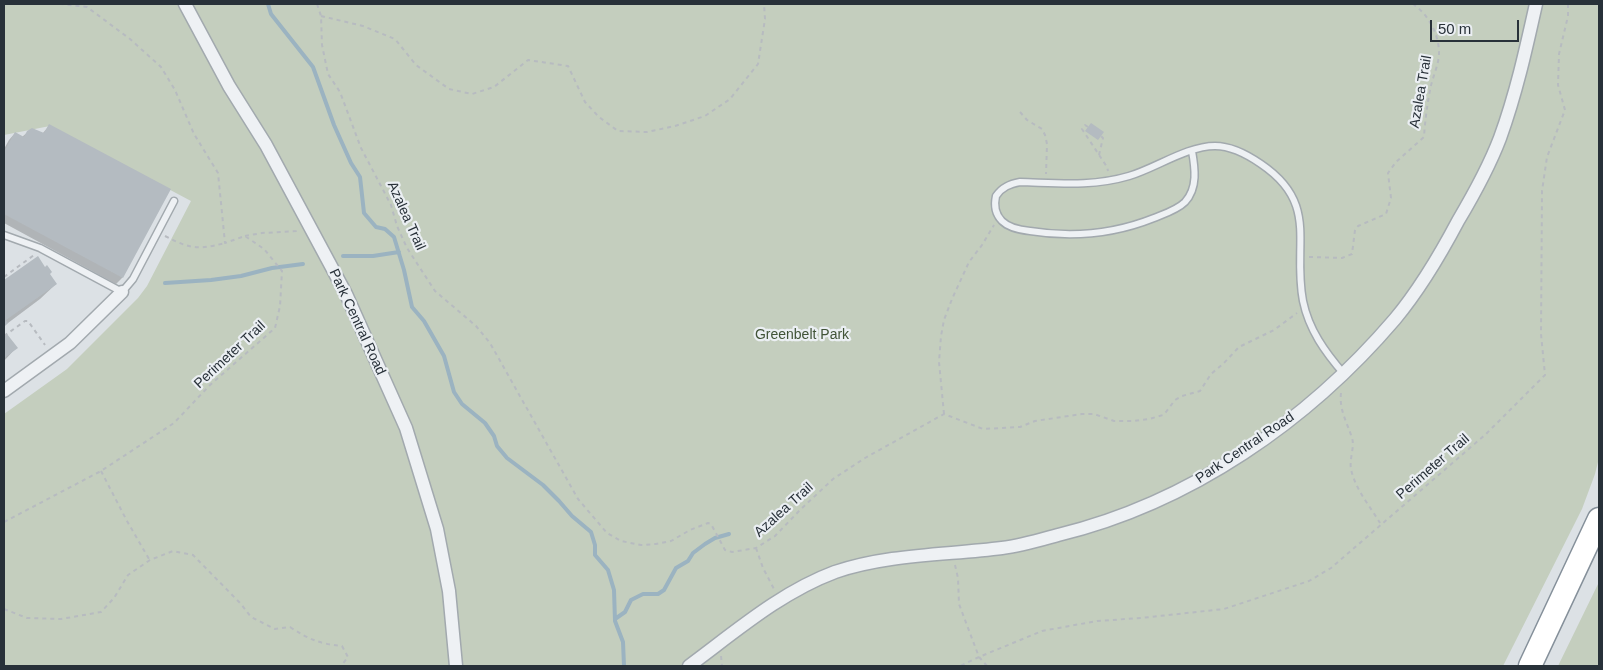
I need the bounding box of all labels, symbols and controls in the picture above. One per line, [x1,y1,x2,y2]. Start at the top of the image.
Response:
scale bar [1433,10,1522,42]
text: 50 m [1438,20,1471,37]
street label: Azalea Trail [1406,54,1436,130]
street label: Azalea Trail [383,179,429,253]
street label: Park Central Road [325,266,389,378]
street label: Perimeter Trail [191,318,269,392]
park label: Greenbelt Park [755,327,849,343]
street label: Park Central Road [1193,409,1297,487]
street label: Perimeter Trail [1393,431,1473,503]
street label: Azalea Trail [751,479,817,541]

